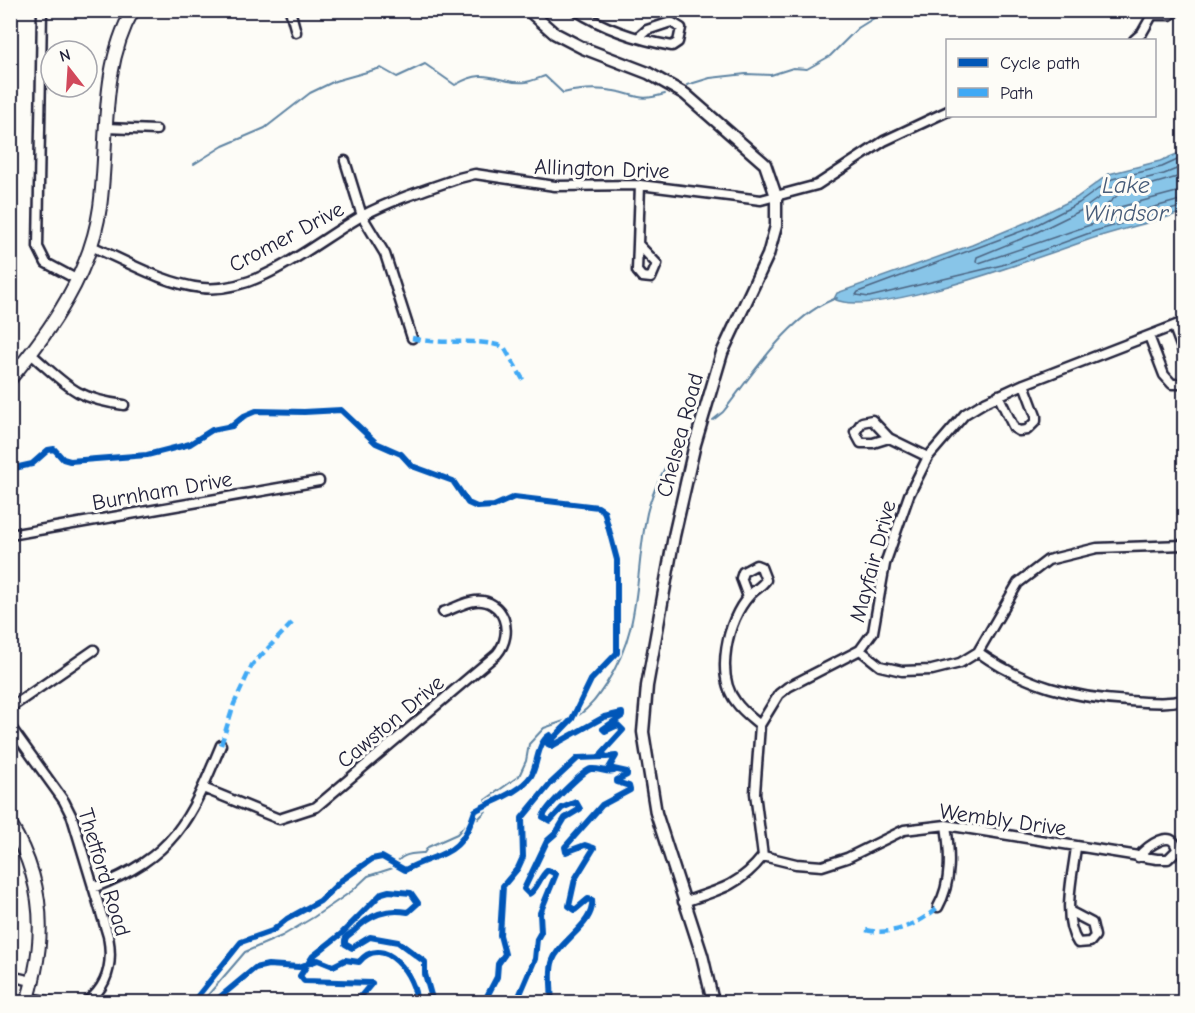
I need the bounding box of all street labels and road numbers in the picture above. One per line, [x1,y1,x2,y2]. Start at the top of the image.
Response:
street label: Allington Drive [534,154,670,184]
street label: Cromer Drive [225,196,348,278]
street label: Chelsea Road [651,370,709,500]
street label: Burnham Drive [90,466,234,516]
street label: Mayfair Drive [844,497,902,625]
street label: Cawston Drive [332,670,449,774]
street label: Wembly Drive [938,798,1068,842]
street label: Thetford Road [72,805,136,939]

